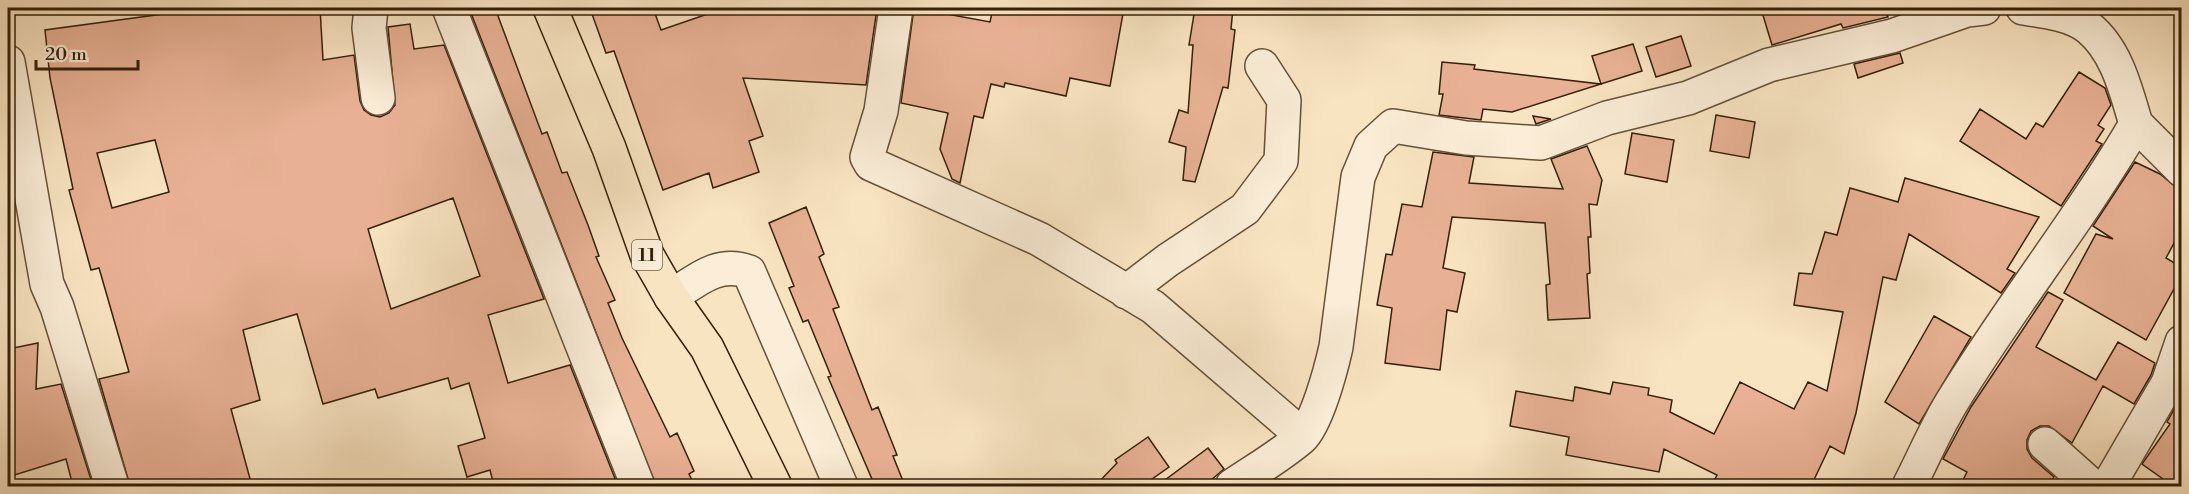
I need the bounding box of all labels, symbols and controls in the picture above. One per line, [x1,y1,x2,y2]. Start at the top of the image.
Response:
scale bar [36,33,138,71]
text: 20 m [45,43,87,66]
road number: 11 [632,240,662,270]

